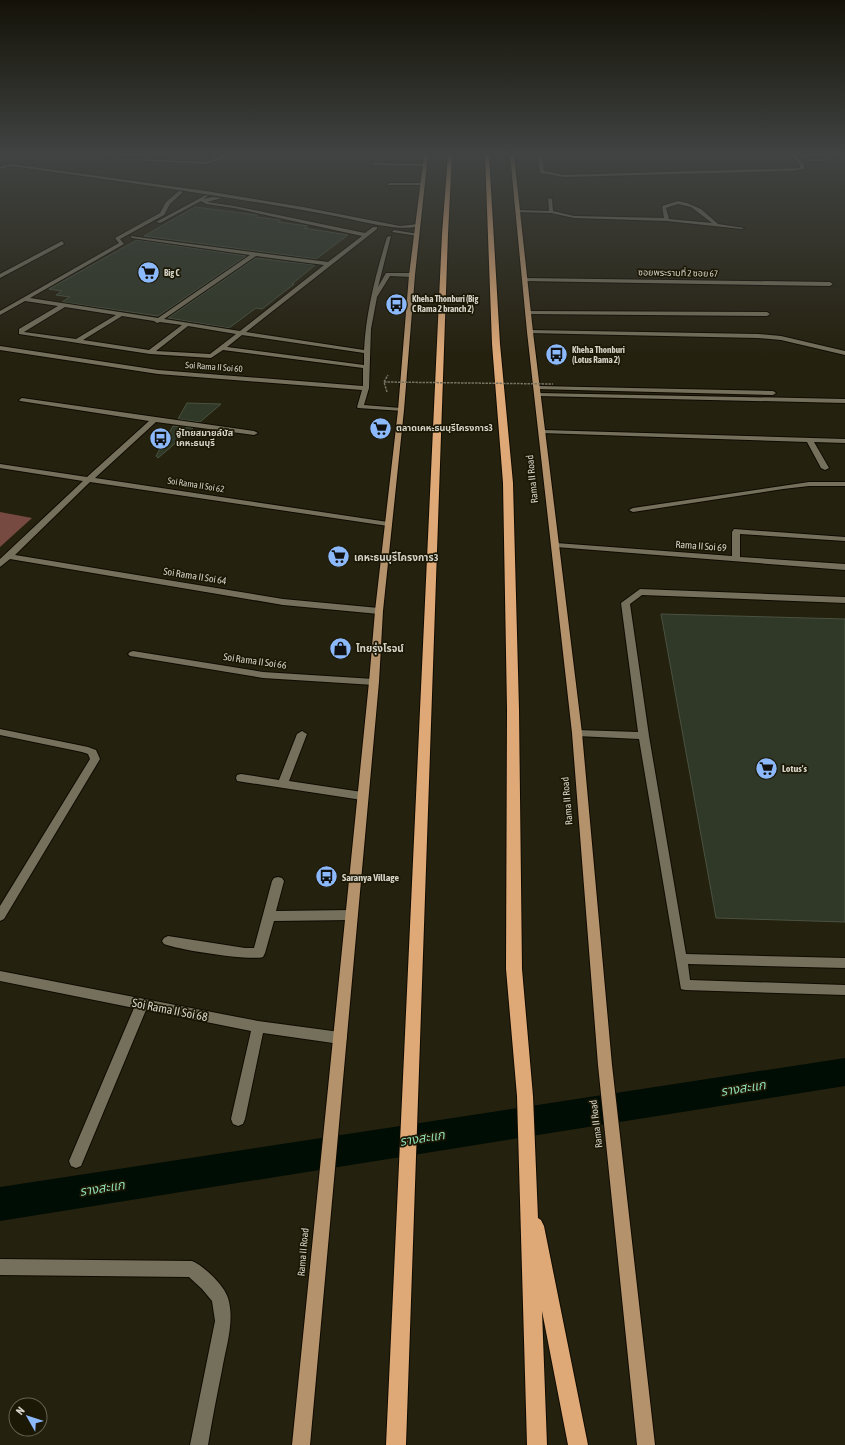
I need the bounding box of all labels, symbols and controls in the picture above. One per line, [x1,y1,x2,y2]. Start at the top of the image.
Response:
supermarket icon: Big C [136,260,162,286]
street label: ซอยพระรามที่ 2 ซอย 67 [638,265,718,279]
place label: Big C [164,268,180,278]
bus stop icon: Kheha Thonburi (Big C Rama 2 branch 2) [383,291,409,317]
place label: Kheha Thonburi (Big C Rama 2 branch 2) [412,294,478,314]
bus stop icon: Kheha Thonburi (Lotus Rama 2) [544,342,570,368]
place label: Kheha Thonburi (Lotus Rama 2) [572,345,625,365]
street label: Soi Rama II Soi 60 [185,360,243,374]
supermarket icon: ตลาดเคหะธนบุรีโครงการ3 [367,415,393,441]
place label: ตลาดเคหะธนบุรีโครงการ3 [396,423,493,433]
bus stop icon: อู่ไทยสมายล์บัส เคหะธนบุรี [147,425,173,451]
place label: อู่ไทยสมายล์บัส เคหะธนบุรี [176,427,234,448]
street label: Rama II Road [524,454,540,504]
street label: Soi Rama II Soi 62 [167,476,225,494]
street label: Rama II Soi 69 [675,539,727,553]
supermarket icon: เคหะธนบุรีโครงการ3 [325,544,351,570]
place label: เคหะธนบุรีโครงการ3 [354,551,439,564]
street label: Soi Rama II Soi 64 [163,566,228,586]
shop icon: ไทยรุ่งโรจน์ [327,635,353,661]
place label: ไทยรุ่งโรจน์ [356,642,404,655]
street label: Soi Rama II Soi 66 [223,651,288,671]
supermarket icon: Lotus's [754,755,780,781]
place label: Lotus's [782,763,807,774]
street label: Rama II Road [559,776,575,826]
bus stop icon: Saranya Village [313,864,339,890]
place label: Saranya Village [342,872,399,883]
street label: Soi Rama II Soi 68 [131,996,209,1024]
water label: รางสะแก [719,1077,768,1099]
street label: Rama II Road [588,1099,604,1149]
water label: รางสะแก [398,1127,447,1149]
water label: รางสะแก [78,1177,127,1199]
street label: Rama II Road [295,1227,311,1277]
north arrow [8,1397,48,1437]
text: N [14,1404,27,1417]

